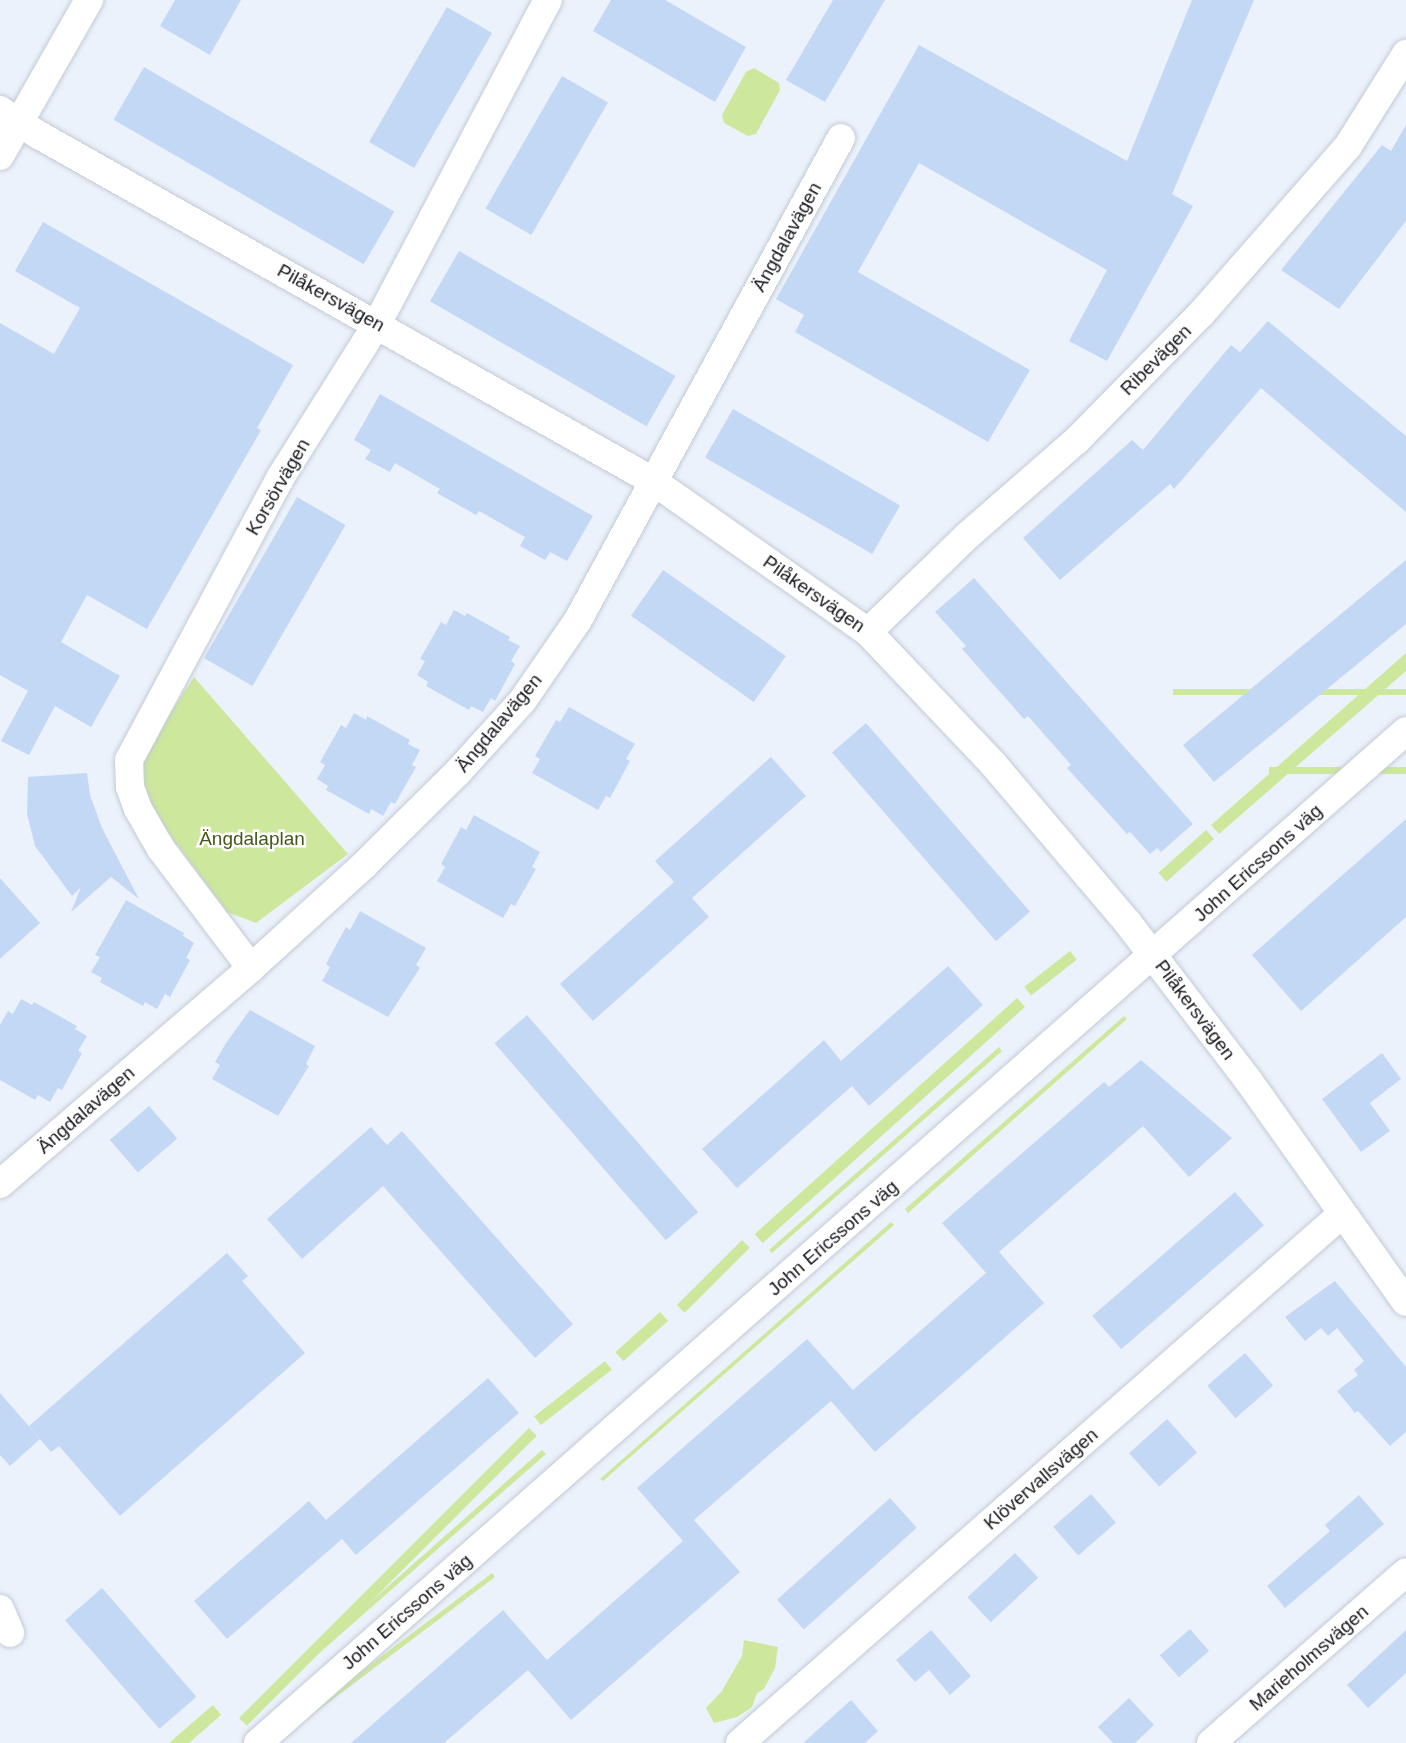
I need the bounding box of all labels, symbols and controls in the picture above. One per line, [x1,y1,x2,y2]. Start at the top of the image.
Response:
street label: Ängdalavägen [748,178,826,296]
street label: Pilåkersvägen [273,259,389,337]
street label: Ribevägen [1116,320,1196,400]
street label: Korsörvägen [241,435,315,539]
street label: Pilåkersvägen [759,550,869,638]
street label: Ängdalavägen [451,669,547,777]
street label: John Ericssons väg [1189,799,1327,927]
park label: Ängdalaplan [199,828,305,850]
street label: Pilåkersvägen [1150,955,1240,1065]
street label: Ängdalavägen [33,1062,139,1158]
street label: John Ericssons väg [763,1175,903,1301]
street label: Klövervallsvägen [979,1423,1103,1535]
street label: John Ericssons väg [337,1549,477,1675]
street label: Marieholmsvägen [1245,1600,1373,1716]

